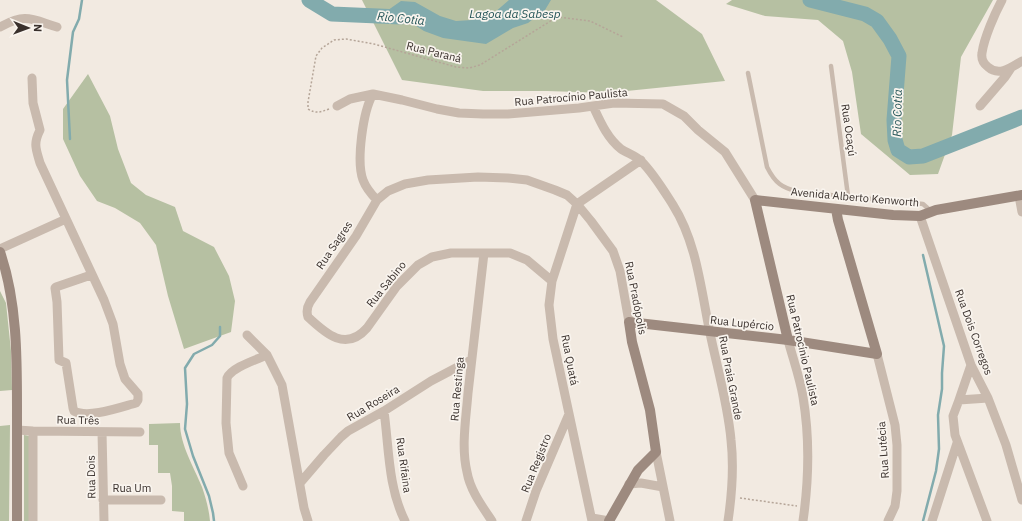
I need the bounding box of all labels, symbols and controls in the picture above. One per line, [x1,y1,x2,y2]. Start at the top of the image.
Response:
water label: Lagoa da Sabesp [469,6,561,21]
north arrow [8,8,48,48]
water label: Rio Cotia [376,8,426,28]
text: N [31,24,45,32]
street label: Rua Paraná [405,38,463,66]
street label: Rua Patrocínio Paulista [514,85,628,109]
water label: Rio Cotia [889,89,905,137]
street label: Rua Ocaçú [838,103,860,157]
street label: Avenida Alberto Kenworth [790,184,920,210]
street label: Rua Sagres [313,218,355,272]
street label: Rua Sabino [363,258,409,310]
street label: Rua Pradópolis [622,260,650,336]
street label: Rua Dois Corregos [952,287,996,377]
street label: Rua Patrocínio Paulista [783,293,823,407]
street label: Rua Lupércio [709,313,775,333]
street label: Rua Quatá [558,333,582,387]
street label: Rua Praia Grande [716,335,746,421]
street label: Rua Restinga [447,356,467,422]
street label: Rua Roseira [344,382,402,424]
street label: Rua Três [56,413,100,427]
street label: Rua Lutécia [874,421,892,479]
street label: Rua Registro [518,431,554,495]
street label: Rua Rifaina [393,436,415,494]
street label: Rua Dois [84,455,98,499]
street label: Rua Um [113,481,151,495]

